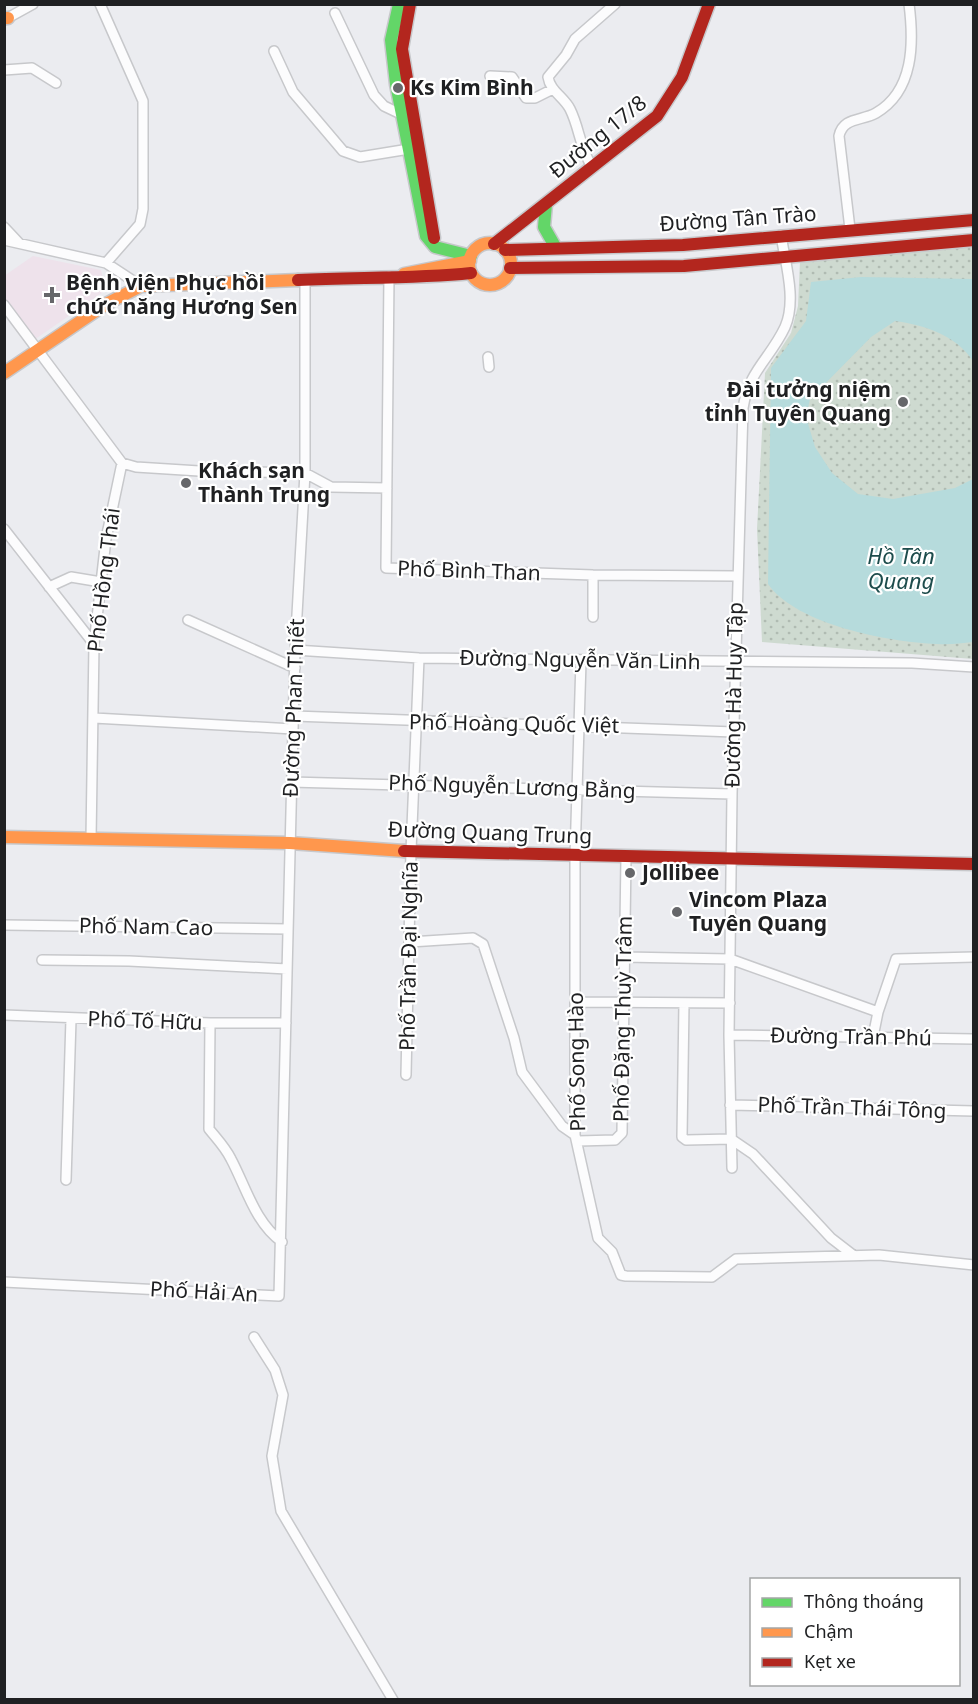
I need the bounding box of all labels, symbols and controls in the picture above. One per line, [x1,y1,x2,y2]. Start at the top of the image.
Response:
place label: Ks Kim Bình [410,73,534,101]
marker: Ks Kim Bình [391,81,405,95]
street label: Đường 17/8 [543,88,652,184]
street label: Đường Tân Trào [658,199,817,237]
place label: Bệnh viện Phục hồi chức năng Hương Sen [66,268,298,320]
marker: Bệnh viện Phục hồi chức năng Hương Sen [43,286,61,304]
place label: Đài tưởng niệm tỉnh Tuyên Quang [705,375,891,427]
marker: Đài tưởng niệm tỉnh Tuyên Quang [896,395,910,409]
place label: Khách sạn Thành Trung [198,456,330,508]
marker: Khách sạn Thành Trung [179,476,193,490]
street label: Phố Hồng Thái [80,506,126,654]
water label: Hồ Tân Quang [867,540,935,595]
street label: Phố Bình Than [397,554,541,587]
street label: Đường Hà Huy Tập [717,602,749,788]
street label: Đường Phan Thiết [276,618,310,798]
street label: Đường Nguyễn Văn Linh [459,643,701,675]
street label: Phố Hoàng Quốc Việt [409,707,620,739]
street label: Phố Nguyễn Lương Bằng [388,768,636,804]
street label: Đường Quang Trung [387,814,593,850]
place label: Jollibee [640,858,719,886]
street label: Phố Trần Đại Nghĩa [392,861,424,1051]
marker: Jollibee [623,866,637,880]
place label: Vincom Plaza Tuyên Quang [689,885,827,937]
marker: Vincom Plaza Tuyên Quang [670,905,684,919]
street label: Phố Nam Cao [79,911,213,941]
street label: Phố Đặng Thuỳ Trâm [606,916,638,1122]
street label: Phố Song Hào [561,992,591,1132]
street label: Phố Tố Hữu [87,1004,203,1036]
street label: Đường Trần Phú [770,1021,932,1051]
street label: Phố Trần Thái Tông [757,1090,947,1124]
street label: Phố Hải An [149,1274,259,1308]
legend [750,1578,960,1686]
text: Thông thoáng [804,1589,924,1613]
text: Chậm [804,1619,853,1643]
text: Kẹt xe [804,1649,856,1673]

